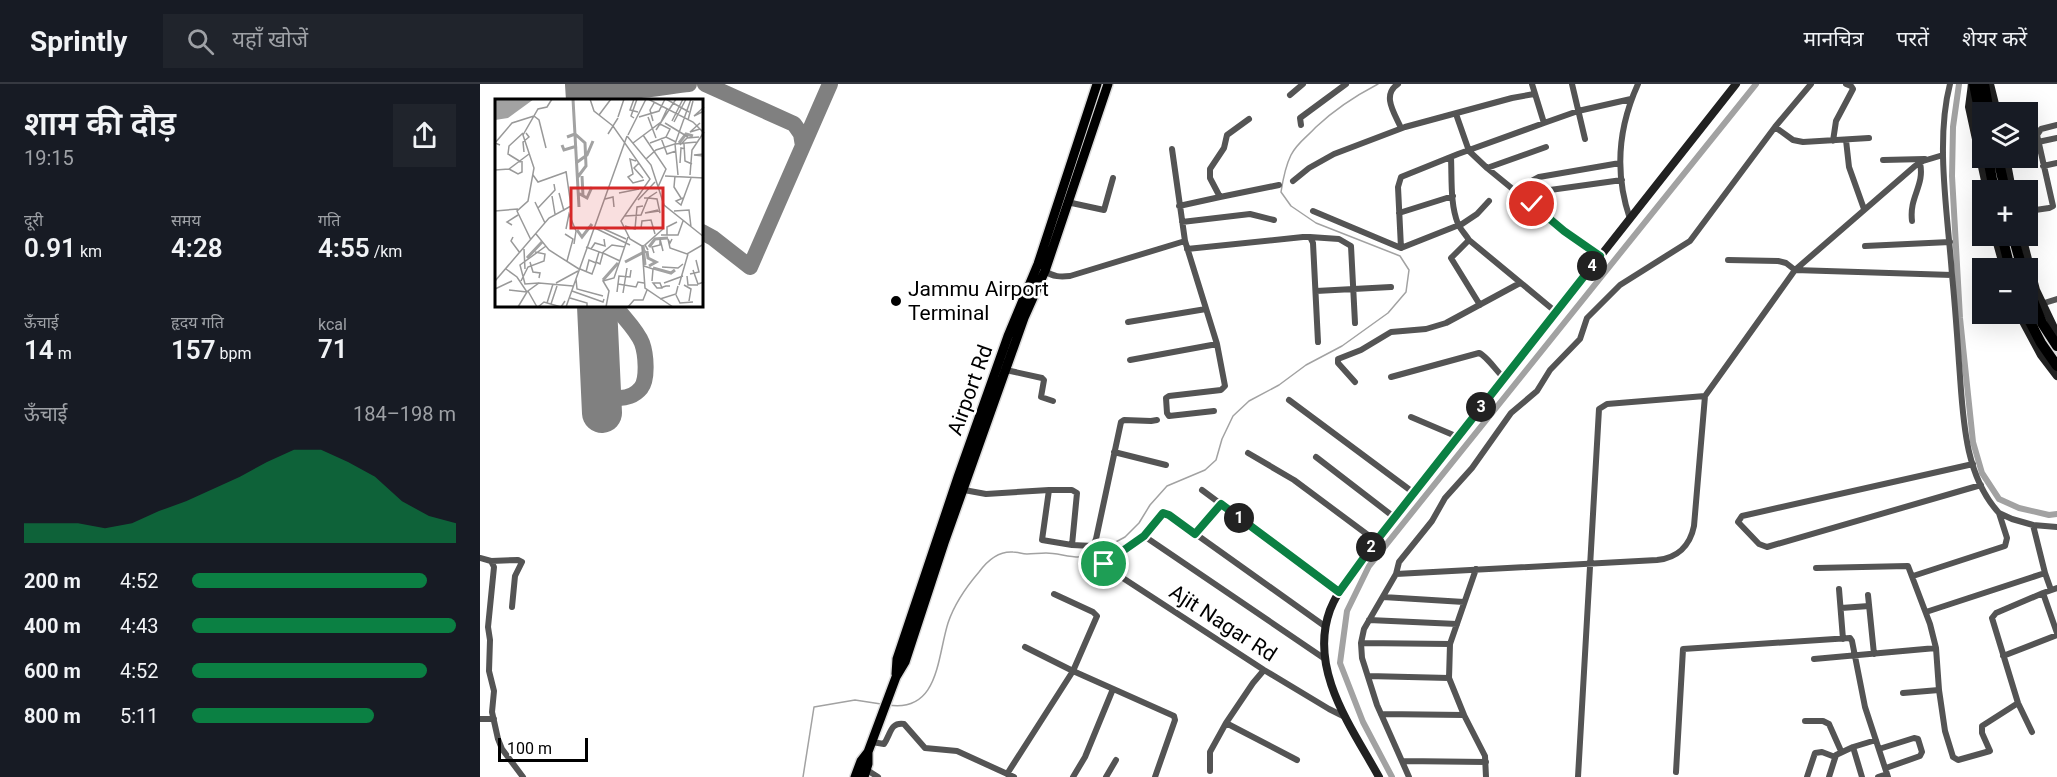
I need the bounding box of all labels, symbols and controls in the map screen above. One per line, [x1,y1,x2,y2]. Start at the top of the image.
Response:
search box [163,14,583,68]
text: Sprintly [30,25,127,58]
icon: search [184,25,217,58]
text: यहाँ खोजें [232,27,308,52]
text: मानचित्र [1803,27,1864,51]
text: परतें [1897,27,1929,51]
text: शेयर करें [1962,27,2027,51]
inset map [495,99,704,308]
map controls [1972,102,2038,324]
button: layers [1972,102,2038,168]
text: शाम की दौड़ [24,104,176,143]
button: share [393,104,456,167]
text: 19:15 [24,146,74,170]
pin [1506,178,1557,229]
button: + [1972,180,2038,246]
icon: check [1515,187,1548,220]
text: दूरी [24,211,43,230]
text: समय [171,211,201,230]
text: गति [318,211,340,230]
text: 0.91 [24,233,76,263]
text: 4:28 [171,233,223,263]
text: 4:55 [318,233,370,263]
text: km [76,242,102,261]
text: /km [370,242,402,261]
pin: 4 [1577,251,1607,281]
text: 4 [1587,256,1597,275]
button: − [1972,258,2038,324]
place label: Jammu Airport Terminal [908,277,1049,325]
marker: Jammu Airport Terminal [889,294,903,308]
text: ऊँचाई [24,313,59,332]
text: हृदय गति [171,313,224,332]
text: kcal [318,315,347,334]
text: 71 [318,334,348,364]
text: 14 [24,335,54,365]
text: 157 [171,335,216,365]
street label: Airport Rd [943,342,997,438]
text: m [54,344,72,363]
text: bpm [216,344,252,363]
pin: 3 [1466,392,1496,422]
text: 3 [1476,397,1486,416]
text: ऊँचाई [24,402,67,426]
text: 184–198 m [353,402,456,426]
pin: 1 [1224,503,1254,533]
text: 1 [1234,508,1244,527]
pin: 2 [1356,532,1386,562]
text: 2 [1366,537,1376,556]
pin [1078,538,1129,589]
icon: arrive [1087,547,1120,580]
text: 200 m [24,569,81,593]
text: 4:52 [120,569,159,593]
street label: Ajit Nagar Rd [1165,580,1281,666]
text: 400 m [24,614,81,638]
text: 4:43 [120,614,159,638]
text: 600 m [24,659,81,683]
text: 4:52 [120,659,159,683]
text: 800 m [24,704,81,728]
text: 5:11 [120,704,159,728]
scale bar [498,735,588,762]
text: 100 m [507,739,552,758]

